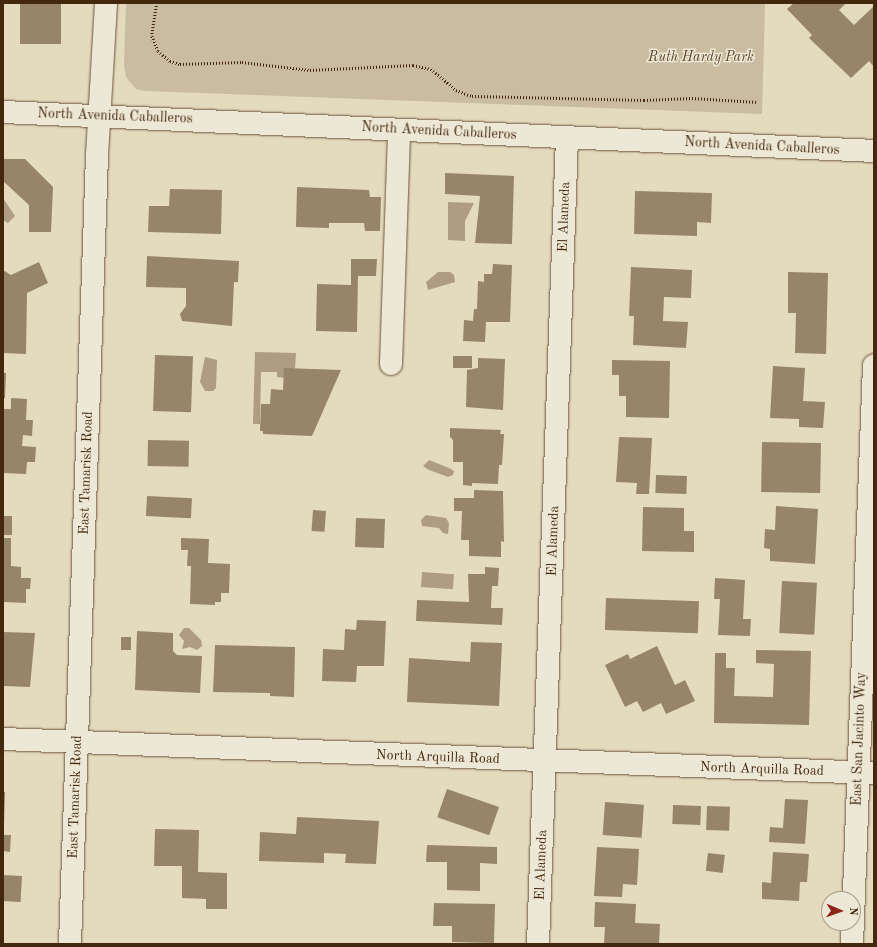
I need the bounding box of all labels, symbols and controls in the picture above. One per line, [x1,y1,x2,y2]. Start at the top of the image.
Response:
park label: Ruth Hardy Park [648,49,754,65]
street label: North Avenida Caballeros [37,105,193,127]
street label: North Avenida Caballeros [361,119,517,143]
street label: North Avenida Caballeros [684,134,840,158]
street label: El Alameda [554,181,574,253]
street label: East Tamarisk Road [75,411,97,535]
street label: El Alameda [543,505,563,577]
street label: East San Jacinto Way [848,672,870,806]
street label: East Tamarisk Road [64,735,86,859]
street label: North Arquilla Road [376,746,500,768]
street label: North Arquilla Road [700,758,824,780]
street label: El Alameda [531,829,551,901]
north arrow [821,891,861,931]
text: N [847,907,858,916]

